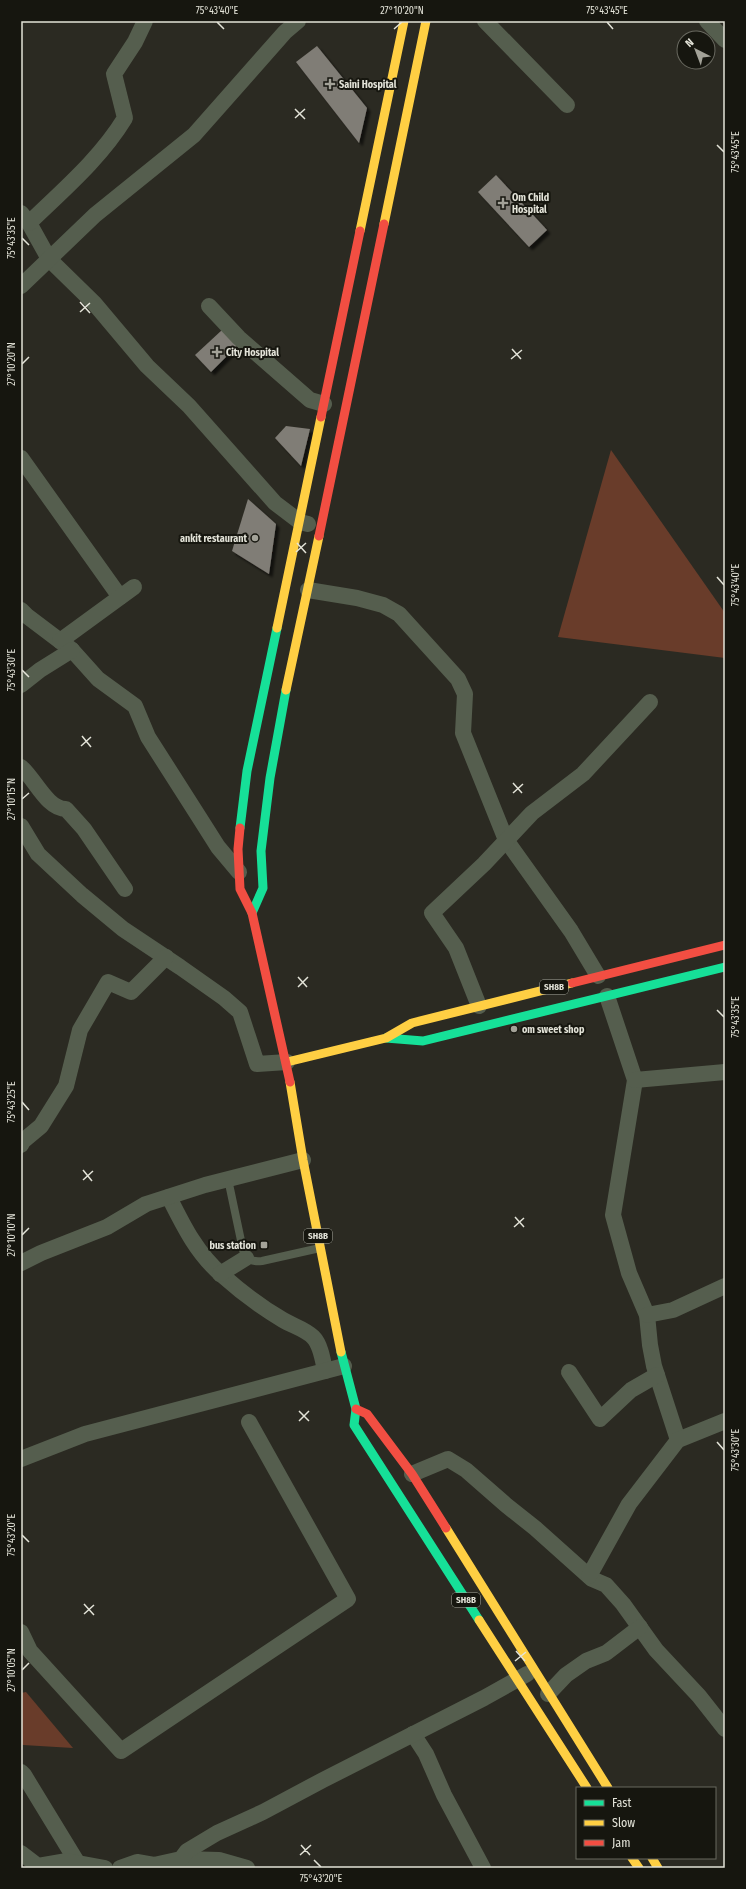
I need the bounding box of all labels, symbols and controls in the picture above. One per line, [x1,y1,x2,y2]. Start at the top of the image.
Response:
text: 75°43'40"E [196,5,238,17]
text: 27°10'20"N [380,5,424,17]
text: 75°43'45"E [586,5,628,17]
north arrow [676,30,716,70]
text: N [683,36,696,50]
marker: Saini Hospital [324,78,336,90]
place label: Saini Hospital [339,79,397,91]
text: 75°43'45"E [730,131,742,173]
place label: Om Child Hospital [512,192,549,216]
marker: Om Child Hospital [497,197,509,209]
text: 75°43'35"E [6,217,18,259]
text: 27°10'20"N [6,342,18,386]
marker: City Hospital [211,346,223,358]
place label: City Hospital [226,347,279,359]
place label: ankit restaurant [180,533,247,545]
marker: ankit restaurant [250,533,260,543]
text: 75°43'40"E [730,564,742,606]
text: 75°43'30"E [6,648,18,691]
text: 27°10'15"N [6,778,18,820]
road number: SH8B [540,980,568,994]
text: 75°43'35"E [730,996,742,1038]
marker: om sweet shop [509,1024,519,1034]
place label: om sweet shop [522,1024,585,1036]
text: 75°43'25"E [6,1081,18,1123]
text: 27°10'10"N [6,1213,18,1257]
road number: SH8B [304,1229,332,1243]
place label: bus station [209,1240,256,1252]
marker: bus station [259,1240,269,1250]
text: 75°43'30"E [730,1428,742,1471]
text: 75°43'20"E [6,1514,18,1556]
road number: SH8B [452,1593,480,1607]
text: 27°10'05"N [6,1648,18,1692]
legend [576,1787,716,1859]
text: Fast [612,1796,631,1810]
text: Slow [612,1816,635,1830]
text: Jam [612,1836,630,1850]
text: 75°43'20"E [300,1873,342,1885]

